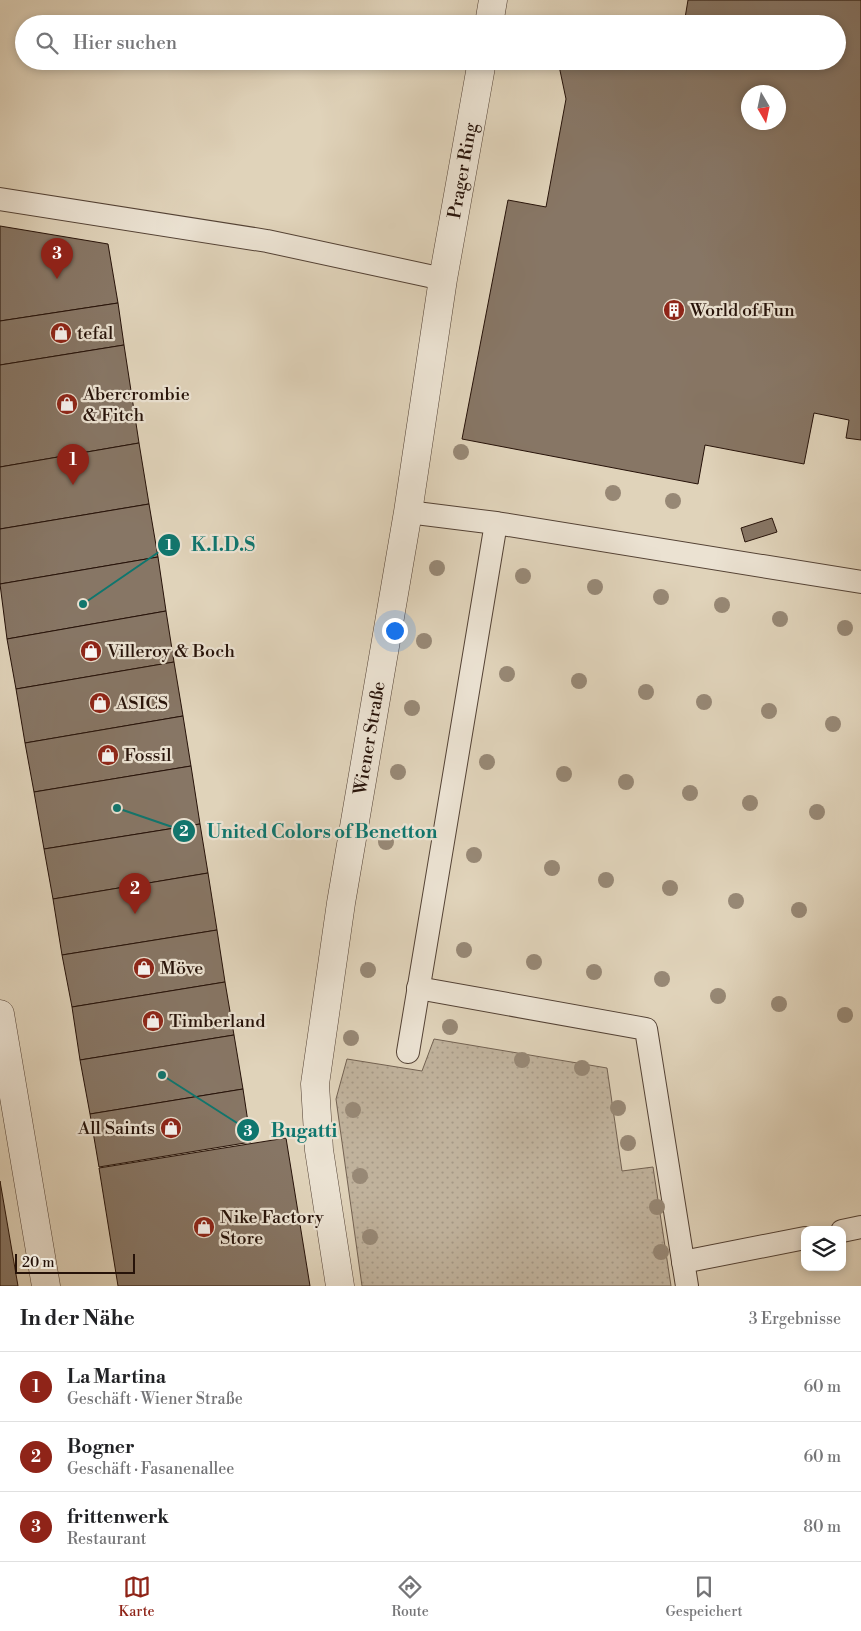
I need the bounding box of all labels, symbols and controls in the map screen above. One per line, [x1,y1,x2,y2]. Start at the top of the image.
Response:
search box [15,15,846,70]
icon: search [33,29,61,57]
text: Hier suchen [73,31,177,55]
north arrow [741,85,786,130]
street label: Prager Ring [443,120,483,221]
pin: 3 [41,238,73,279]
building icon: World of Fun [662,298,686,322]
place label: World of Fun [689,299,795,322]
shop icon: tefal [49,321,73,345]
place label: tefal [77,322,114,345]
place label: Abercrombie & Fitch [82,383,190,427]
shop icon: Abercrombie & Fitch [55,392,79,416]
pin: 1 [57,444,89,485]
callout: K.I.D.S [156,528,265,562]
text: K.I.D.S [191,533,255,557]
text: 1 [165,536,173,555]
your location [382,618,408,644]
shop icon: Villeroy & Boch [79,639,103,663]
place label: Villeroy & Boch [106,640,235,663]
street label: Wiener Straße [349,680,391,798]
shop icon: ASICS [88,691,112,715]
place label: ASICS [115,692,168,715]
shop icon: Fossil [96,743,120,767]
place label: Fossil [124,744,172,767]
callout: United Colors of Benetton [172,814,447,848]
text: United Colors of Benetton [207,820,438,844]
text: 2 [179,822,189,841]
pin: 2 [119,873,151,914]
shop icon: Möve [132,956,156,980]
place label: Möve [160,957,203,980]
shop icon: Timberland [141,1009,165,1033]
place label: Timberland [169,1010,266,1033]
callout: Bugatti [236,1113,348,1147]
shop icon: All Saints [159,1116,183,1140]
place label: All Saints [77,1117,155,1140]
text: Bugatti [271,1119,337,1143]
text: 3 [243,1122,253,1141]
place label: Nike Factory Store [220,1206,324,1250]
shop icon: Nike Factory Store [192,1215,216,1239]
map controls [801,1226,846,1271]
button: layers [801,1226,846,1271]
scale bar [15,1251,135,1274]
text: 20 m [22,1254,54,1272]
text: In der Nähe [20,1306,135,1332]
text: 3 Ergebnisse [749,1309,841,1329]
text: La Martina [67,1365,166,1389]
text: 1 [32,1377,40,1397]
text: 60 m [803,1377,841,1397]
text: Geschäft · Wiener Straße [67,1389,243,1409]
text: Bogner [67,1435,135,1459]
text: 2 [31,1447,41,1467]
text: 60 m [803,1447,841,1467]
text: Geschäft · Fasanenallee [67,1459,234,1479]
text: frittenwerk [67,1505,169,1529]
text: 3 [31,1517,41,1537]
text: 80 m [803,1517,841,1537]
text: Restaurant [67,1529,146,1549]
tab: Karte [118,1573,155,1621]
tab: Route [391,1573,429,1621]
tab: Gespeichert [666,1573,743,1621]

